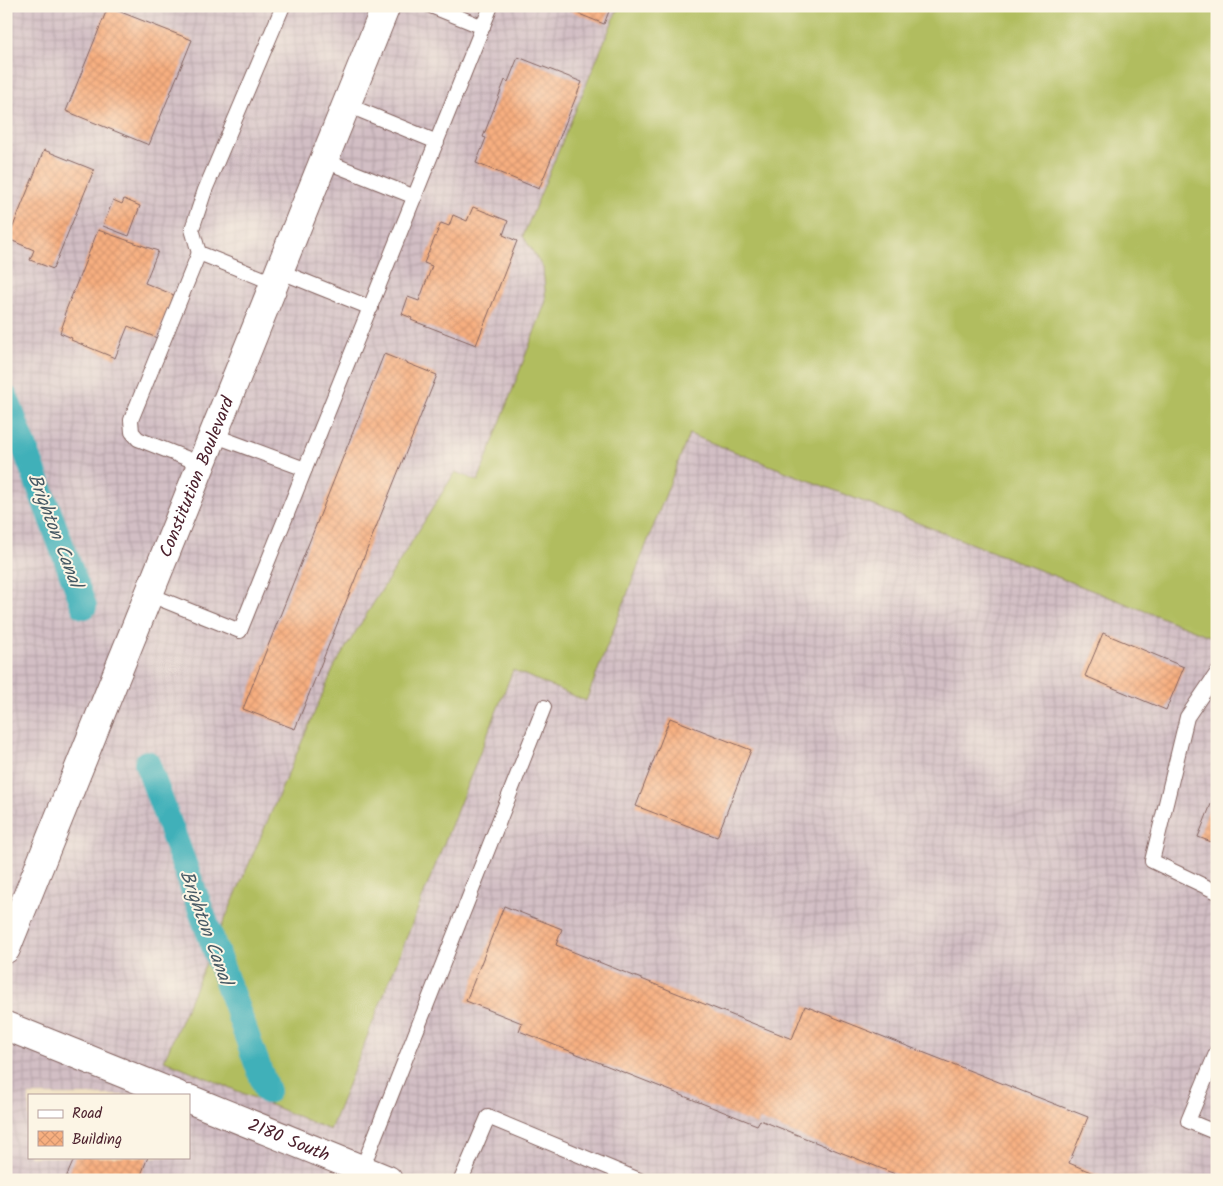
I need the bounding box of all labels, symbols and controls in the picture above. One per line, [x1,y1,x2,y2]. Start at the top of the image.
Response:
street label: Constitution Boulevard [152,392,243,562]
water label: Brighton Canal [19,469,91,595]
water label: Brighton Canal [171,866,241,992]
legend [28,1094,190,1158]
text: Road [72,1102,103,1126]
street label: 2180 South [243,1111,334,1171]
text: Building [72,1128,122,1152]

